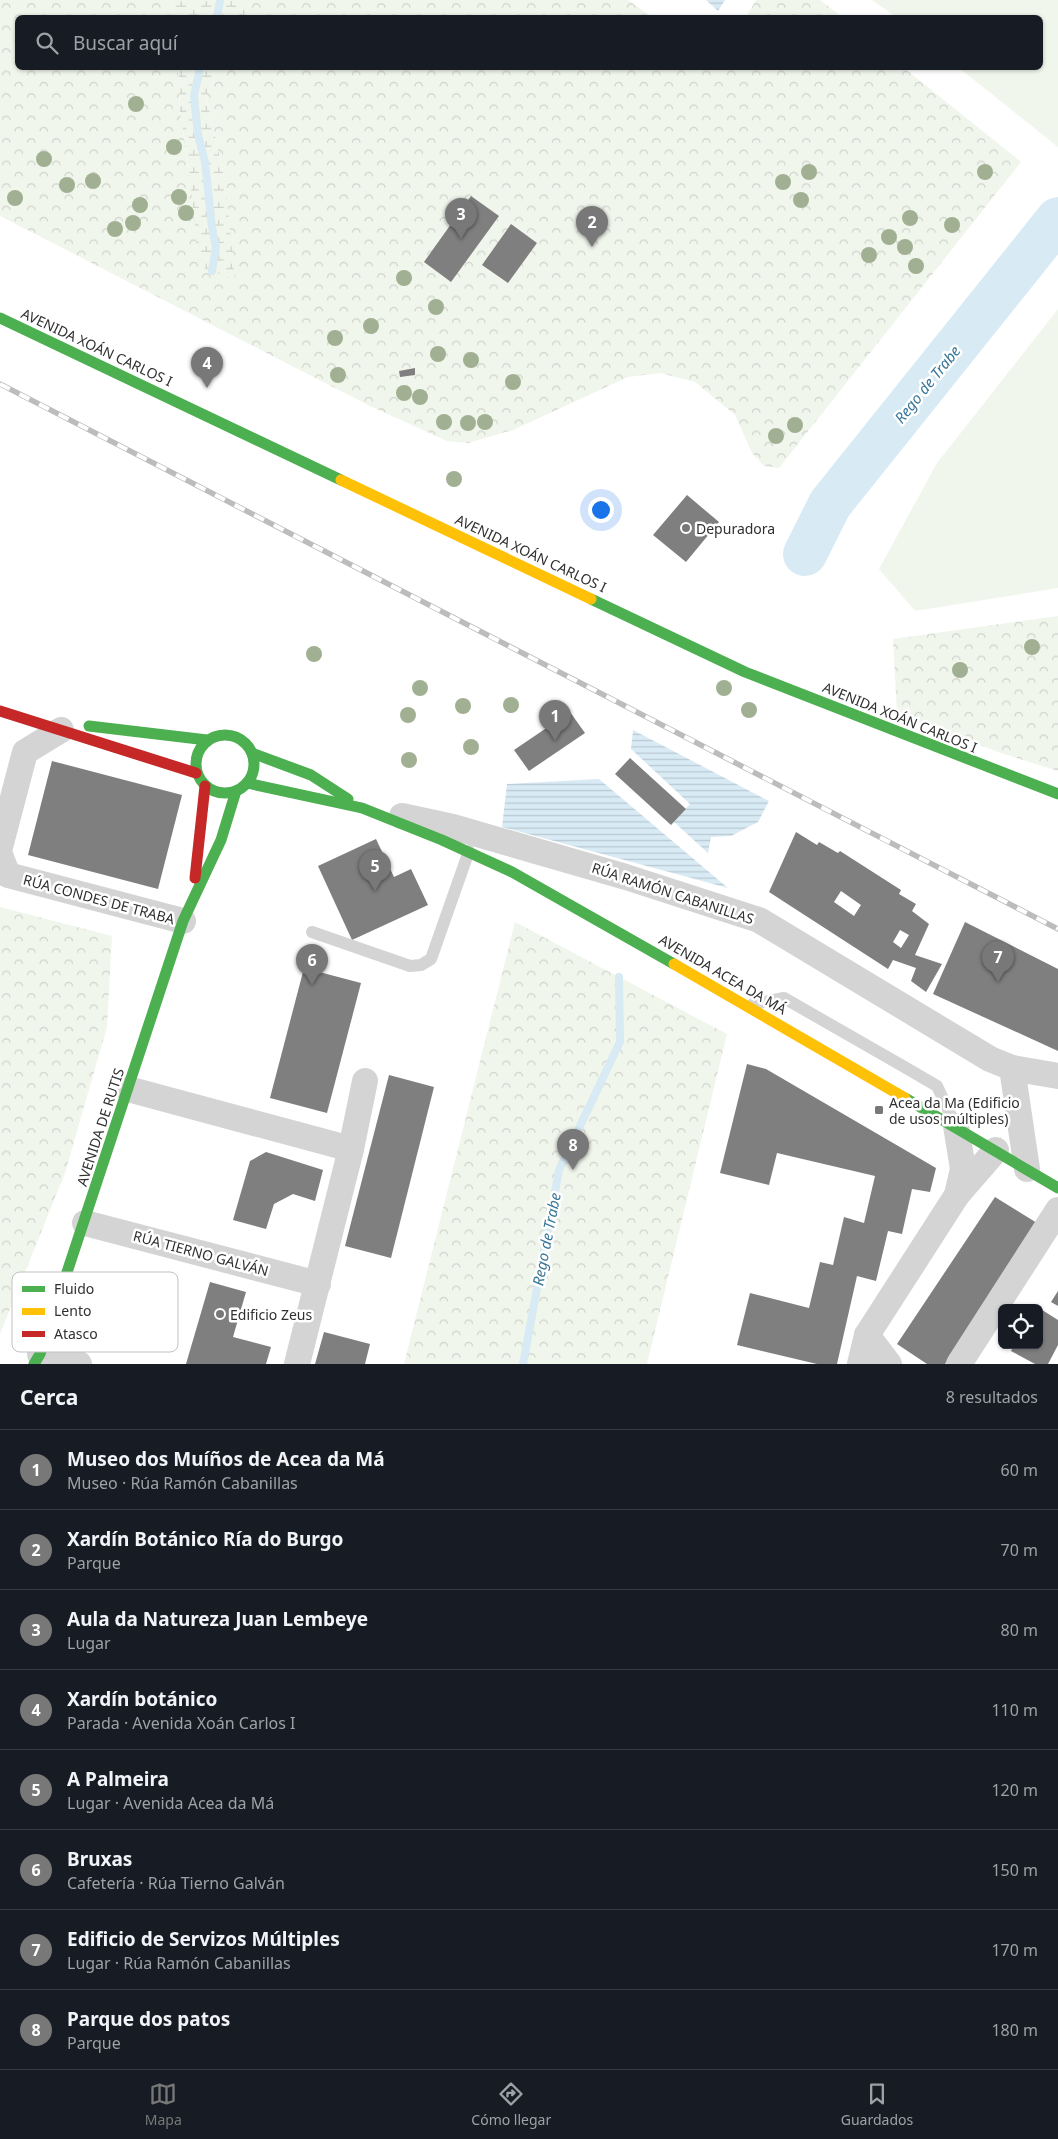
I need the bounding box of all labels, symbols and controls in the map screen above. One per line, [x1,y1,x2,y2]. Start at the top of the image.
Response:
search box [15,15,1043,70]
icon: search [33,29,61,57]
text: Buscar aquí [73,30,178,56]
pin: 3 [445,198,477,239]
pin: 2 [576,206,608,247]
street label: AVENIDA XOÁN CARLOS I [18,304,176,391]
water label: Rego de Trabe [890,341,965,427]
pin: 4 [191,347,223,388]
your location [588,497,614,523]
street label: AVENIDA XOÁN CARLOS I [452,510,610,597]
place label: Depuradora [696,519,775,538]
marker: Depuradora [680,522,692,534]
street label: AVENIDA XOÁN CARLOS I [820,677,980,757]
pin: 1 [539,700,571,741]
pin: 5 [359,850,391,891]
street label: RÚA RAMÓN CABANILLAS [589,858,757,928]
street label: RÚA CONDES DE TRABA [21,870,177,928]
street label: AVENIDA ACEA DA MÁ [656,930,790,1018]
pin: 7 [982,941,1014,982]
pin: 6 [296,944,328,985]
street label: AVENIDA DE RUTIS [72,1065,128,1189]
place label: Acea da Ma (Edificio de usos múltiples) [889,1093,1020,1128]
marker: Acea da Ma (Edificio de usos múltiples) [873,1104,885,1116]
pin: 8 [557,1129,589,1170]
water label: Rego de Trabe [527,1190,565,1287]
street label: RÚA TIERNO GALVÁN [131,1226,271,1280]
legend [12,1272,178,1352]
text: Fluido [54,1279,94,1298]
text: Lento [54,1301,91,1320]
map controls [998,1304,1043,1349]
button: locate [998,1304,1043,1349]
place label: Edificio Zeus [230,1305,312,1324]
marker: Edificio Zeus [214,1308,226,1320]
text: Atasco [54,1324,98,1343]
text: Cerca [20,1383,78,1411]
text: 8 resultados [946,1386,1038,1408]
text: Museo dos Muíños de Acea da Má [67,1446,385,1472]
text: 1 [31,1459,41,1481]
text: 60 m [1001,1459,1038,1481]
text: Museo · Rúa Ramón Cabanillas [67,1472,298,1494]
text: Xardín Botánico Ría do Burgo [67,1526,343,1552]
text: 2 [31,1539,41,1561]
text: 70 m [1001,1539,1038,1561]
text: Parque [67,1552,121,1574]
text: Aula da Natureza Juan Lembeye [67,1606,368,1632]
text: 3 [31,1619,41,1641]
text: 80 m [1001,1619,1038,1641]
text: Lugar [67,1632,111,1654]
text: Xardín botánico [67,1686,217,1712]
text: 4 [31,1699,41,1721]
text: 110 m [991,1699,1038,1721]
text: Parada · Avenida Xoán Carlos I [67,1712,296,1734]
text: A Palmeira [67,1766,169,1792]
text: 5 [31,1779,41,1801]
text: 120 m [991,1779,1038,1801]
text: Lugar · Avenida Acea da Má [67,1792,274,1814]
text: Bruxas [67,1846,132,1872]
text: 6 [31,1859,41,1881]
text: 150 m [991,1859,1038,1881]
text: Cafetería · Rúa Tierno Galván [67,1872,285,1894]
text: Edificio de Servizos Múltiples [67,1926,340,1952]
text: 7 [31,1939,41,1961]
text: 170 m [991,1939,1038,1961]
text: Lugar · Rúa Ramón Cabanillas [67,1952,291,1974]
text: Parque dos patos [67,2006,230,2032]
text: 8 [31,2019,41,2041]
text: 180 m [991,2019,1038,2041]
text: Parque [67,2032,121,2054]
tab: Mapa [145,2080,182,2129]
tab: Cómo llegar [471,2080,551,2129]
tab: Guardados [841,2080,913,2129]

